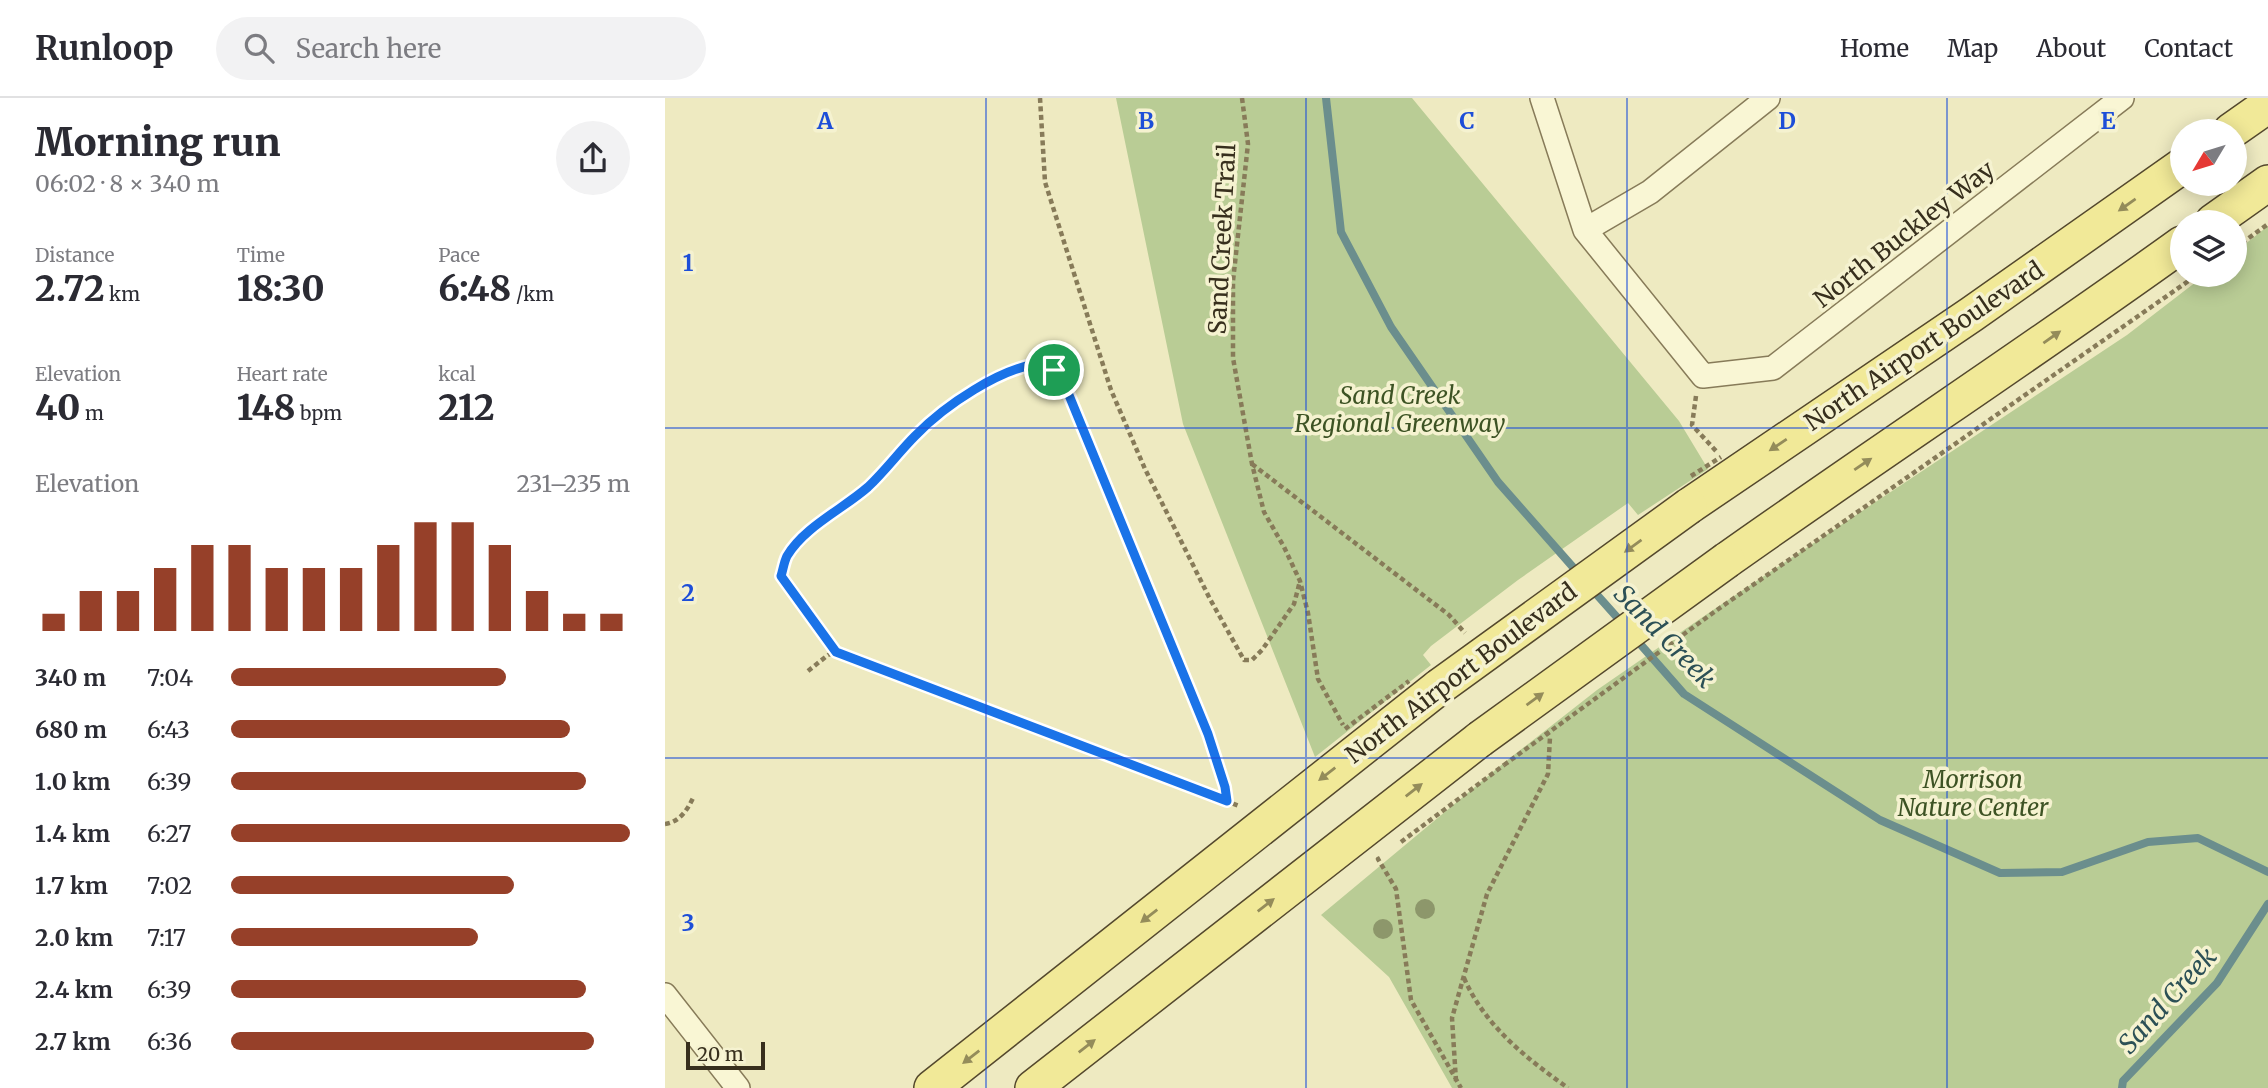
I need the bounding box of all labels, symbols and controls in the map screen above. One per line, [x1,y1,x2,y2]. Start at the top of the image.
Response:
search box [216,17,706,80]
text: Runloop [35,28,174,69]
icon: search [240,29,278,67]
text: Search here [296,32,441,65]
text: Home [1840,33,1909,64]
text: Map [1947,33,1998,64]
text: About [2036,33,2106,64]
text: Contact [2144,33,2233,64]
text: A [816,106,834,135]
text: B [1138,106,1154,135]
text: C [1459,106,1475,135]
text: D [1778,106,1796,135]
text: E [2100,106,2116,135]
text: Morning run [35,119,281,166]
north arrow [2170,119,2247,196]
map controls [2170,119,2247,287]
button: share [556,121,630,195]
street label: Sand Creek Trail [1202,143,1242,335]
street label: North Buckley Way [1807,154,2001,314]
text: 06:02 · 8 × 340 m [35,169,219,198]
one-way arrow [2118,198,2136,212]
button: layers [2170,210,2247,287]
text: Distance [35,243,114,267]
text: Time [237,243,285,267]
text: Pace [438,243,480,267]
text: 1 [683,248,694,277]
street label: North Airport Boulevard [1799,254,2049,438]
text: 2.72 [35,267,105,311]
text: 18:30 [237,267,325,311]
text: 6:48 [438,267,511,311]
text: km [105,282,140,306]
text: /km [511,282,554,306]
one-way arrow [2043,330,2061,344]
pin [1024,340,1084,400]
icon: arrive [1035,351,1073,389]
text: Elevation [35,362,121,386]
text: Heart rate [237,362,328,386]
text: kcal [438,362,476,386]
park label: Sand Creek Regional Greenway [1295,380,1505,439]
text: 40 [35,386,80,430]
text: 148 [237,386,296,430]
text: 212 [438,386,495,430]
text: m [80,401,104,425]
text: bpm [296,401,342,425]
one-way arrow [1769,438,1787,452]
one-way arrow [1854,458,1873,471]
text: Elevation [35,469,139,498]
text: 231–235 m [516,469,630,498]
one-way arrow [1625,538,1643,553]
street label: North Airport Boulevard [1339,576,1583,770]
water label: Sand Creek [1608,577,1722,695]
text: 2 [681,578,695,607]
text: 340 m [35,663,106,692]
text: 7:04 [147,663,193,692]
one-way arrow [1526,692,1544,706]
text: 680 m [35,715,107,744]
text: 6:43 [147,715,190,744]
park label: Morrison Nature Center [1897,764,2050,823]
one-way arrow [1319,766,1336,781]
text: 1.0 km [35,767,110,796]
text: 6:39 [147,767,191,796]
one-way arrow [1404,782,1422,797]
text: 1.4 km [35,819,110,848]
text: 6:27 [147,819,191,848]
text: 1.7 km [35,871,108,900]
text: 7:02 [147,871,192,900]
one-way arrow [1256,898,1274,913]
text: 3 [681,908,695,937]
one-way arrow [1141,908,1159,923]
text: 2.0 km [35,923,113,952]
text: 7:17 [147,923,186,952]
water label: Sand Creek [2111,940,2223,1060]
text: 2.4 km [35,975,113,1004]
text: 6:39 [147,975,191,1004]
text: 2.7 km [35,1027,111,1056]
text: 6:36 [147,1027,192,1056]
one-way arrow [1077,1038,1095,1053]
scale bar [686,1039,765,1071]
text: 20 m [697,1042,744,1066]
one-way arrow [963,1050,981,1065]

